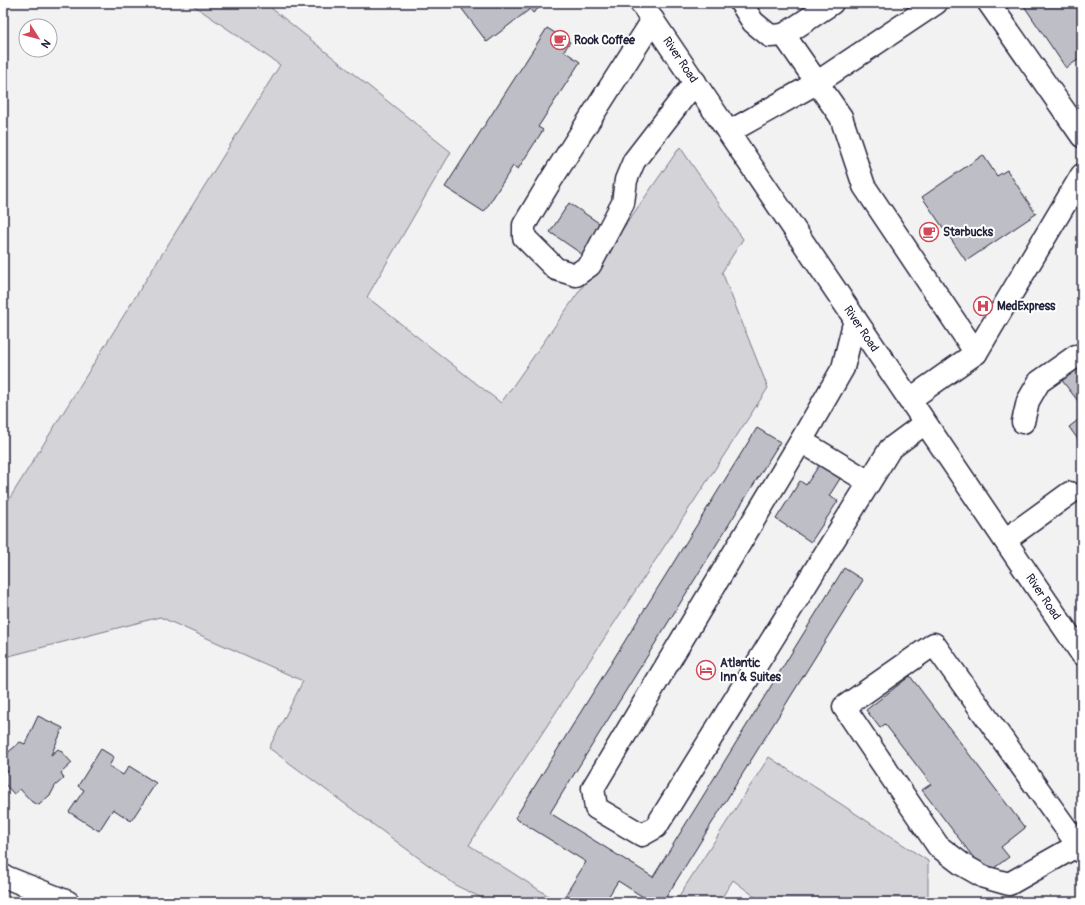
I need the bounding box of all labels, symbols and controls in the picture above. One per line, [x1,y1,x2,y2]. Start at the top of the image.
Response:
north arrow [18,18,58,58]
cafe icon: Rook Coffee [549,29,571,51]
place label: Rook Coffee [574,33,636,48]
street label: River Road [659,34,701,86]
text: N [38,37,53,51]
cafe icon: Starbucks [918,221,940,243]
place label: Starbucks [943,225,994,240]
hospital icon: MedExpress [972,295,994,317]
place label: MedExpress [997,299,1056,314]
street label: River Road [840,303,882,355]
street label: River Road [1022,571,1064,623]
place label: Atlantic Inn & Suites [720,656,782,685]
hotel icon: Atlantic Inn & Suites [695,659,717,681]

